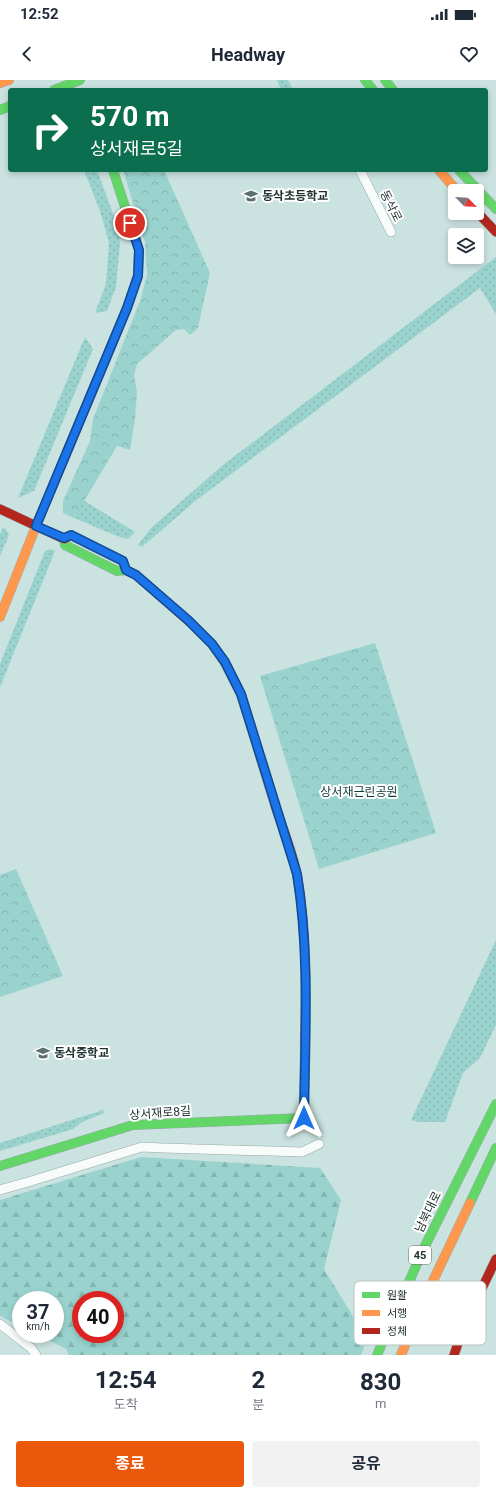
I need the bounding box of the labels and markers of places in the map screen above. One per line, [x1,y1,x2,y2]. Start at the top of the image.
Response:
school or university icon: 동삭초등학교 [243,188,259,204]
place label: 동삭초등학교 [262,189,328,203]
pin [113,206,147,240]
school or university icon: 동삭중학교 [35,1045,51,1061]
place label: 동삭중학교 [54,1046,109,1060]

